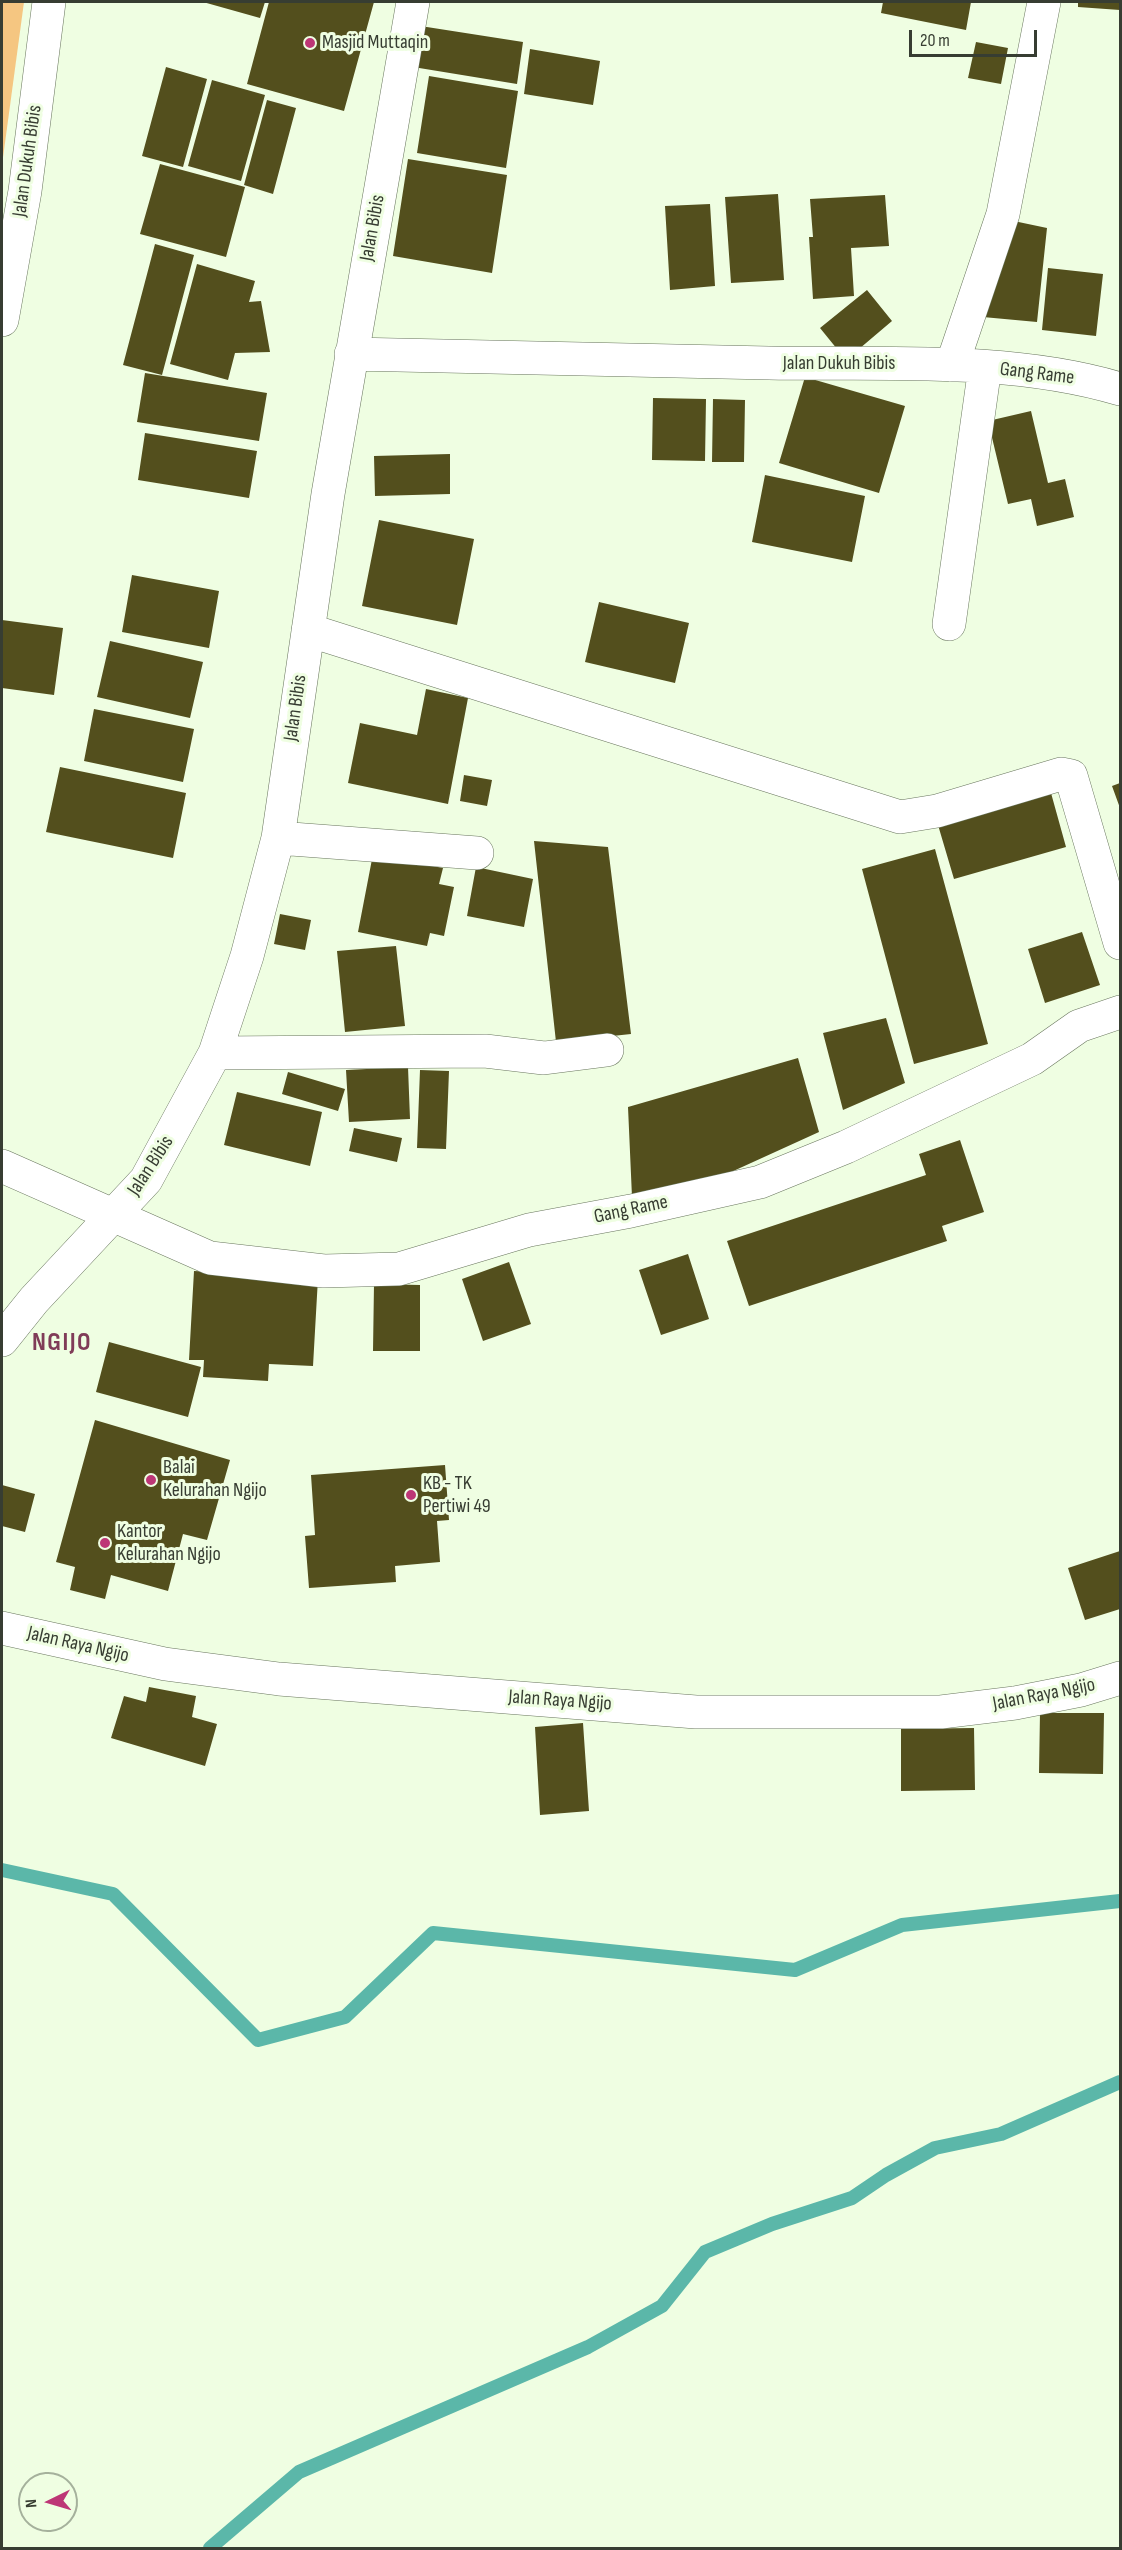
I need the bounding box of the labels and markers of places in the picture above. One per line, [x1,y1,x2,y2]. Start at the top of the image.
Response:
place label: Masjid Muttaqin [322,31,428,55]
marker: Masjid Muttaqin [303,36,317,50]
place label: Balai Kelurahan Ngijo [163,1456,267,1503]
place label: KB - TK Pertiwi 49 [423,1472,491,1519]
marker: Balai Kelurahan Ngijo [144,1473,158,1487]
marker: KB - TK Pertiwi 49 [404,1488,418,1502]
place label: Kantor Kelurahan Ngijo [117,1520,221,1567]
marker: Kantor Kelurahan Ngijo [98,1536,112,1550]

